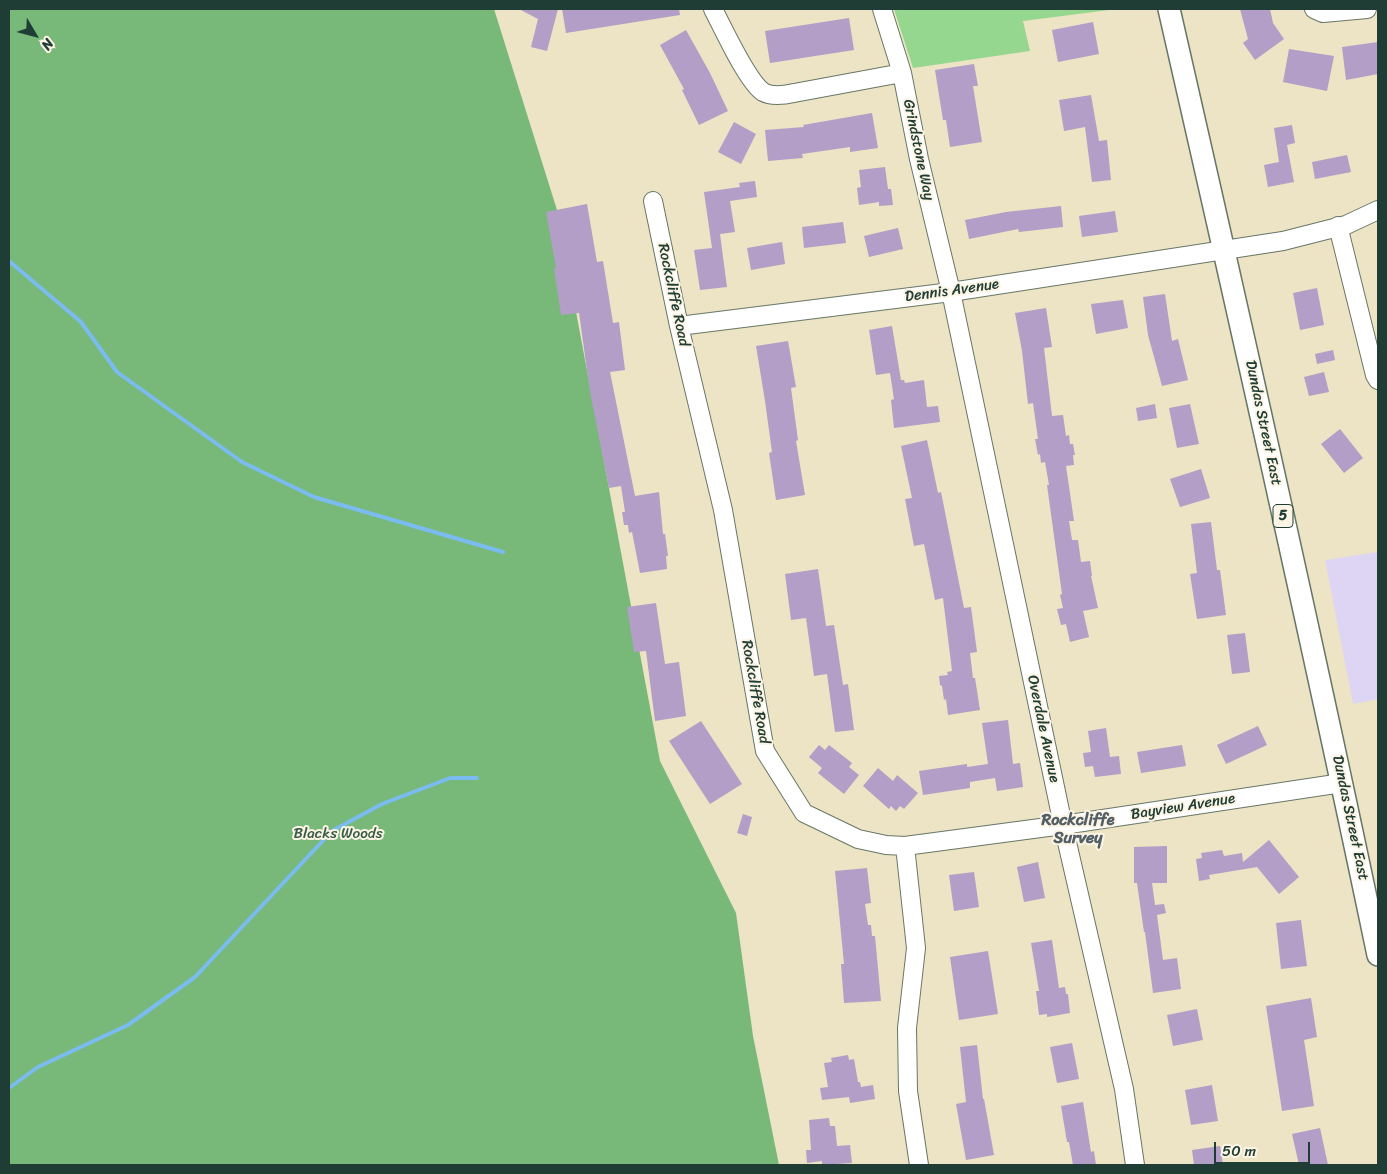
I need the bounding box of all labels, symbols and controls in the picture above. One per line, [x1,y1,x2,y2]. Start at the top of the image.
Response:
north arrow [10,10,60,60]
text: N [34,33,60,56]
street label: Grindstone Way [899,98,937,202]
street label: Rockcliffe Road [653,242,693,348]
street label: Dennis Avenue [904,275,1000,307]
street label: Dundas Street East [1241,359,1285,487]
road number: 5 [1273,504,1293,528]
street label: Rockcliffe Road [737,639,773,745]
street label: Overdale Avenue [1023,674,1063,784]
street label: Dundas Street East [1328,754,1372,882]
street label: Bayview Avenue [1130,790,1236,824]
district label: Rockcliffe Survey [1041,811,1115,849]
park label: Blacks Woods [293,825,383,843]
scale bar [1217,1132,1313,1164]
text: 50 m [1222,1138,1256,1164]

